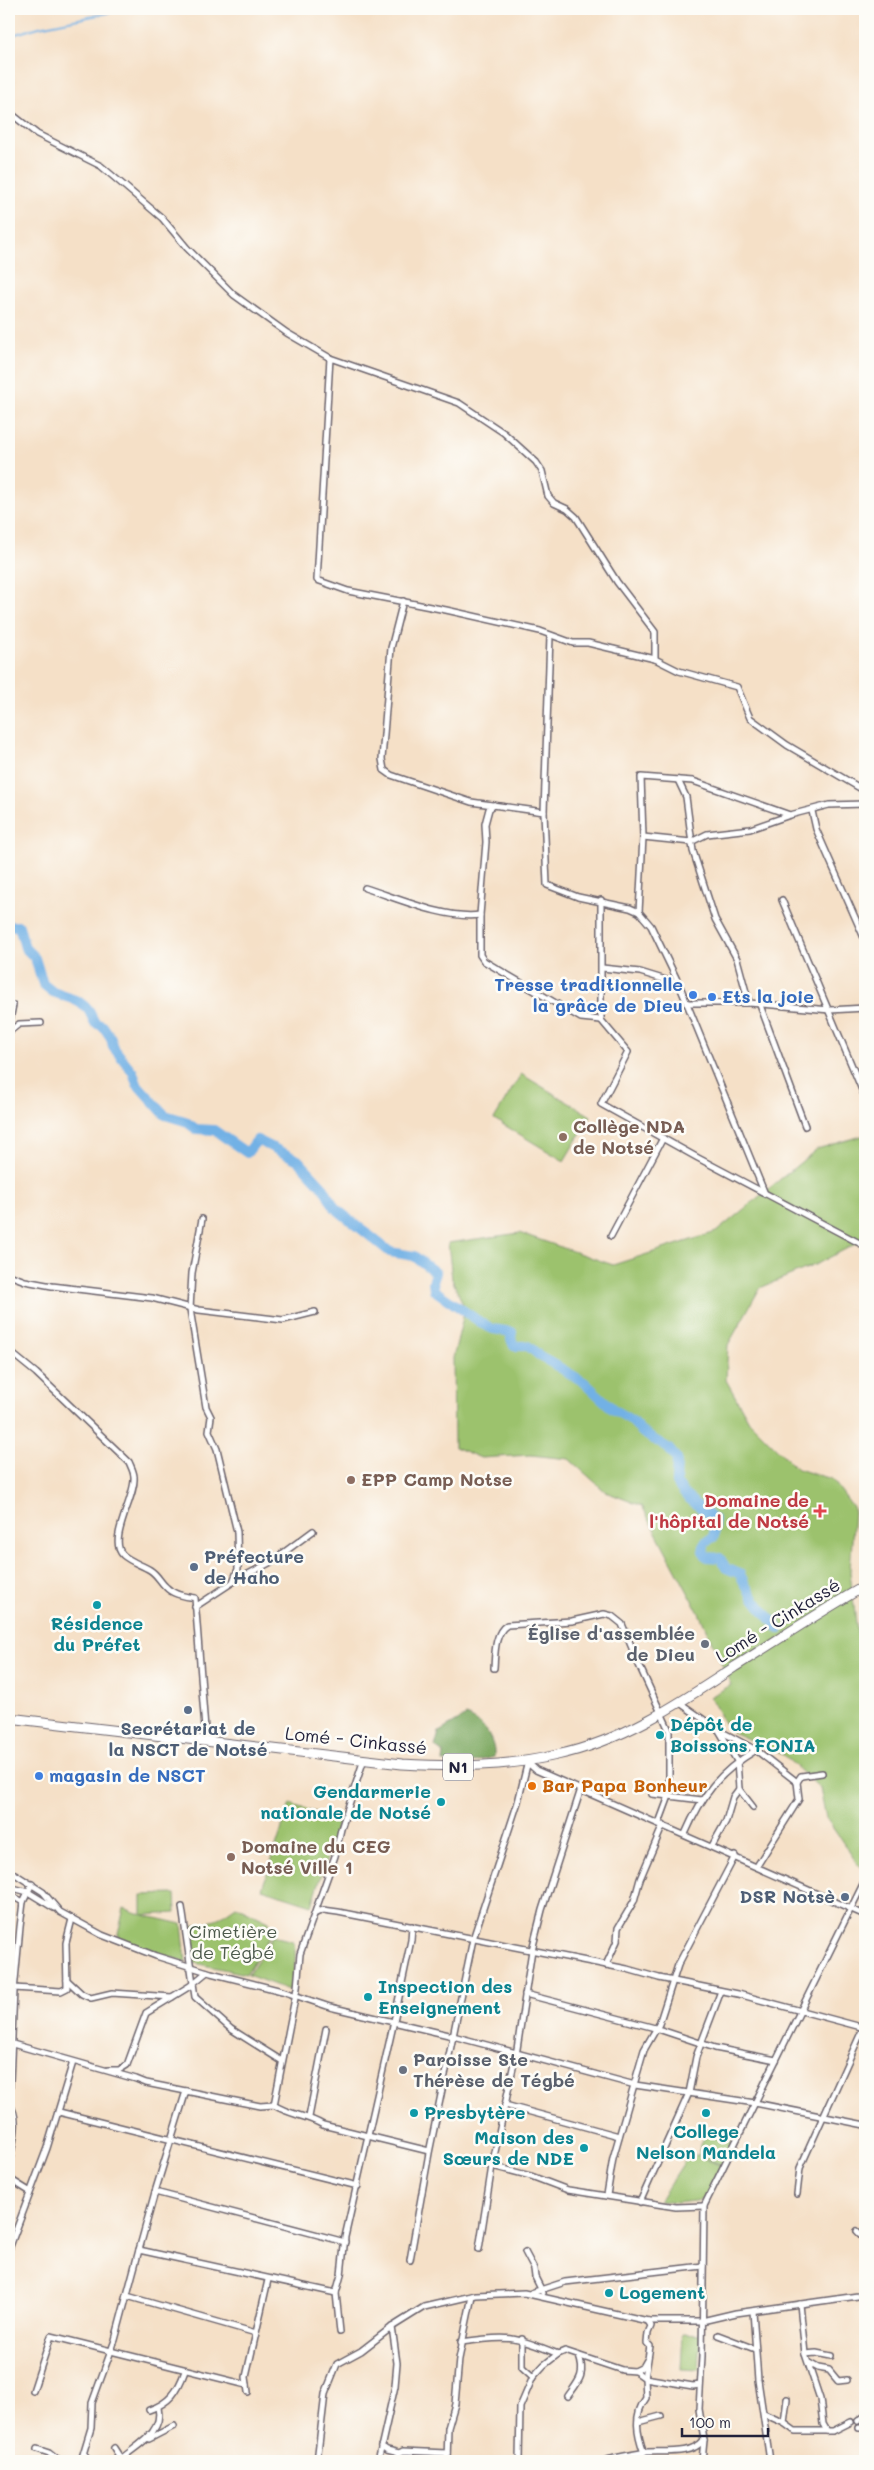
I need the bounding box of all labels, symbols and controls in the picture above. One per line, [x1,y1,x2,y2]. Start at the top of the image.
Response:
place label: Tresse traditionnelle la grâce de Dieu [494,972,683,1017]
place label: Ets la joie [722,984,814,1008]
marker: Tresse traditionnelle la grâce de Dieu [687,989,699,1001]
marker: Ets la joie [706,991,718,1003]
place label: Collège NDA de Notsé [573,1114,685,1159]
marker: Collège NDA de Notsé [557,1131,569,1143]
place label: EPP Camp Notse [361,1467,513,1491]
marker: EPP Camp Notse [345,1474,357,1486]
place label: Domaine de l'hôpital de Notsé [649,1488,809,1533]
marker: Domaine de l'hôpital de Notsé [813,1504,827,1518]
place label: Préfecture de Haho [204,1544,304,1589]
marker: Préfecture de Haho [188,1561,200,1573]
street label: Lomé - Cinkassé [711,1572,844,1668]
marker: Résidence du Préfet [91,1599,103,1611]
place label: Résidence du Préfet [51,1611,144,1656]
place label: Église d'assemblée de Dieu [527,1621,695,1666]
marker: Église d'assemblée de Dieu [699,1638,711,1650]
marker: Secrétariat de la NSCT de Notsé [182,1704,194,1716]
place label: Dépôt de Boissons FONIA [670,1712,816,1757]
place label: Secrétariat de la NSCT de Notsé [109,1716,268,1761]
street label: Lomé - Cinkassé [284,1721,428,1759]
marker: Dépôt de Boissons FONIA [654,1729,666,1741]
road number: N1 [443,1754,473,1780]
place label: magasin de NSCT [49,1763,206,1787]
marker: magasin de NSCT [33,1770,45,1782]
place label: Bar Papa Bonheur [542,1773,708,1797]
place label: Gendarmerie nationale de Notsé [260,1779,431,1824]
marker: Bar Papa Bonheur [526,1780,538,1792]
marker: Gendarmerie nationale de Notsé [435,1796,447,1808]
place label: Domaine du CEG Notsé Ville 1 [241,1834,391,1879]
marker: Domaine du CEG Notsé Ville 1 [225,1851,237,1863]
place label: DSR Notsè [740,1884,835,1908]
marker: DSR Notsè [839,1891,851,1903]
park label: Cimetière de Tégbé [189,1919,277,1964]
place label: Inspection des Enseignement [378,1974,512,2019]
marker: Inspection des Enseignement [362,1991,374,2003]
place label: Paroisse Ste Thérèse de Tégbé [413,2047,575,2092]
marker: Paroisse Ste Thérèse de Tégbé [397,2064,409,2076]
place label: Presbytère [424,2100,526,2124]
marker: Presbytère [408,2107,420,2119]
marker: College Nelson Mandela [700,2107,712,2119]
place label: College Nelson Mandela [636,2119,776,2164]
place label: Maison des Sœurs de NDE [443,2125,574,2170]
marker: Maison des Sœurs de NDE [578,2142,590,2154]
place label: Logement [619,2280,705,2304]
marker: Logement [603,2287,615,2299]
scale bar [682,2405,768,2437]
text: 100 m [689,2412,731,2432]

